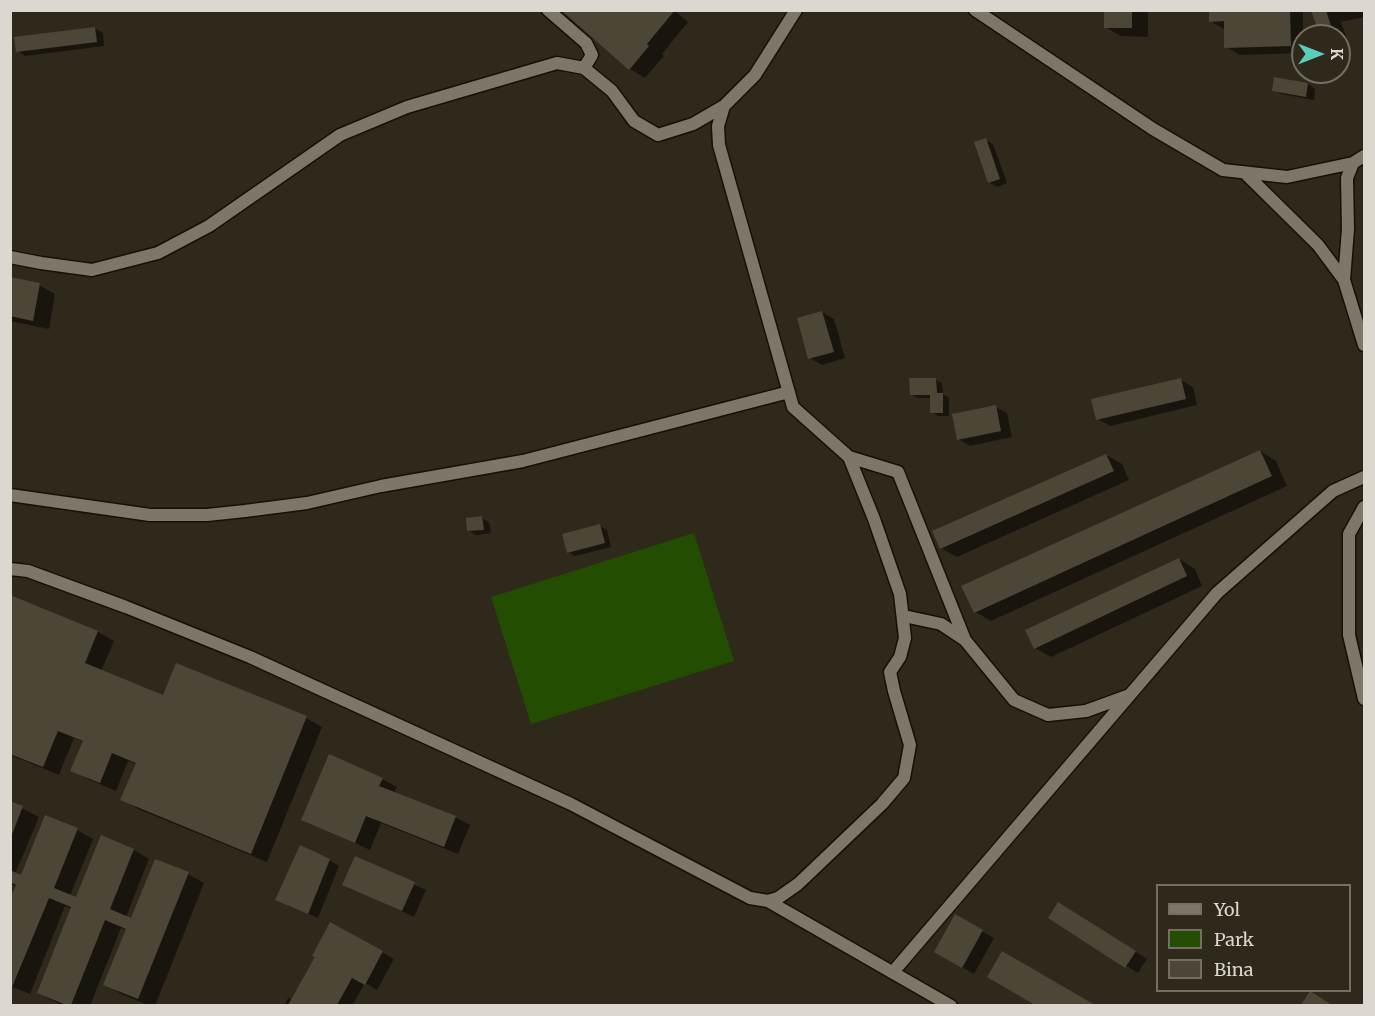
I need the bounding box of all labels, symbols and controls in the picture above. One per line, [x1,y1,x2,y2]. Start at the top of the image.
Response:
north arrow [1291,24,1351,84]
text: K [1327,48,1347,60]
legend [1156,884,1351,992]
text: Yol [1214,898,1240,921]
text: Park [1214,928,1254,951]
text: Bina [1214,958,1253,981]

